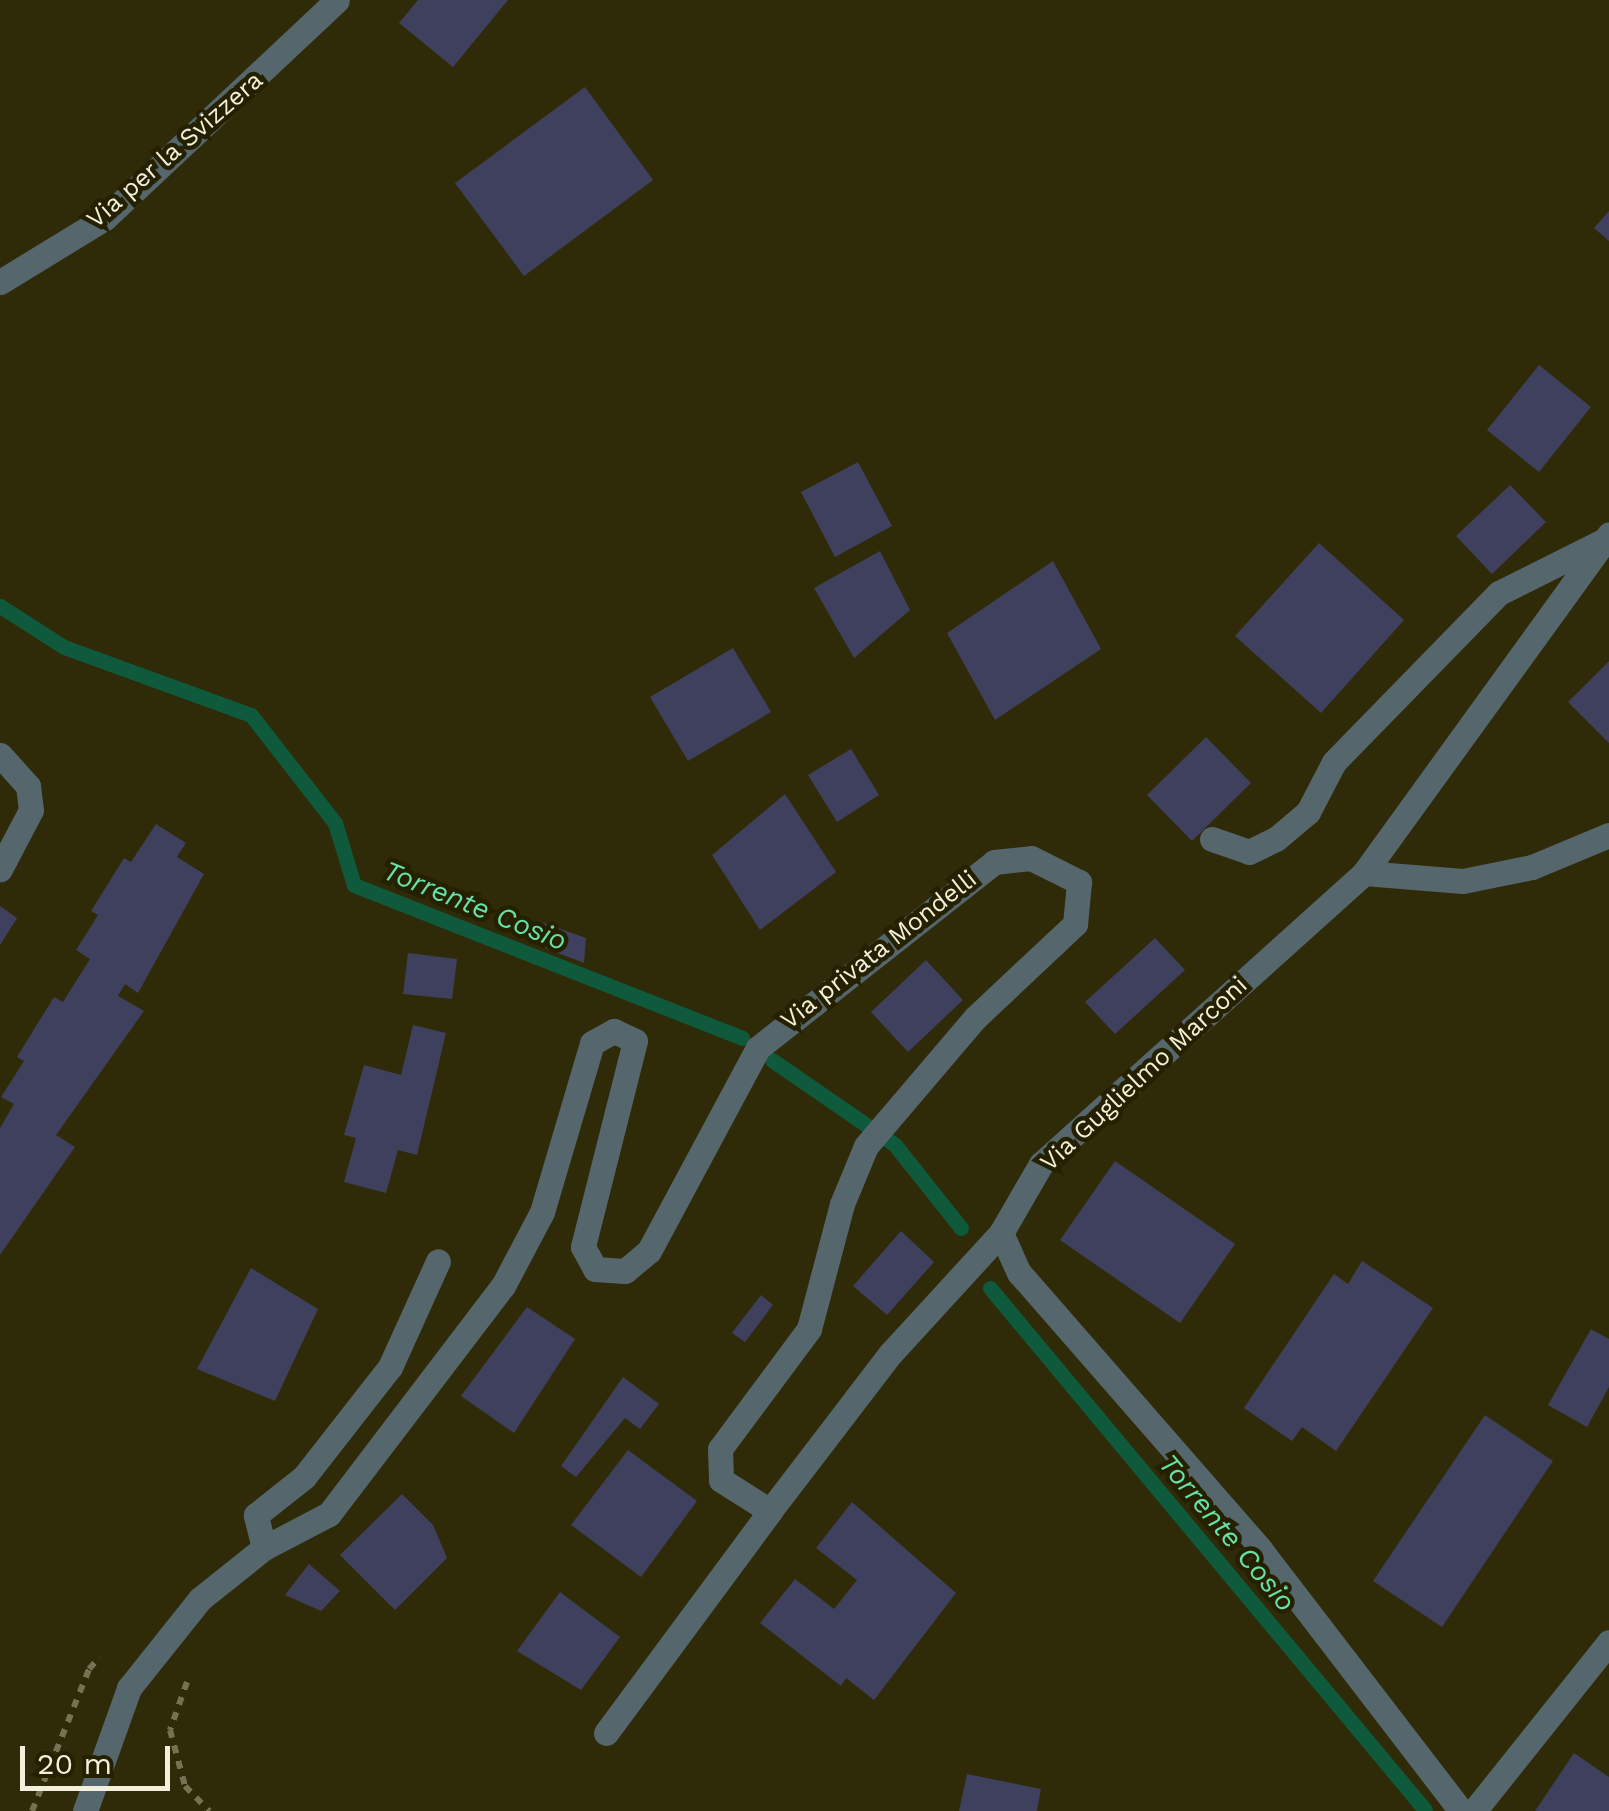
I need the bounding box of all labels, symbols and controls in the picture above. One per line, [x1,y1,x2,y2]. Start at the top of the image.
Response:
street label: Via per la Svizzera [80,65,270,235]
water label: Torrente Cosio [378,854,572,958]
street label: Via privata Mondelli [775,864,983,1036]
street label: Via Guglielmo Marconi [1034,970,1254,1178]
water label: Torrente Cosio [1151,1448,1303,1618]
scale bar [25,1726,175,1788]
text: 20 m [37,1746,112,1781]

